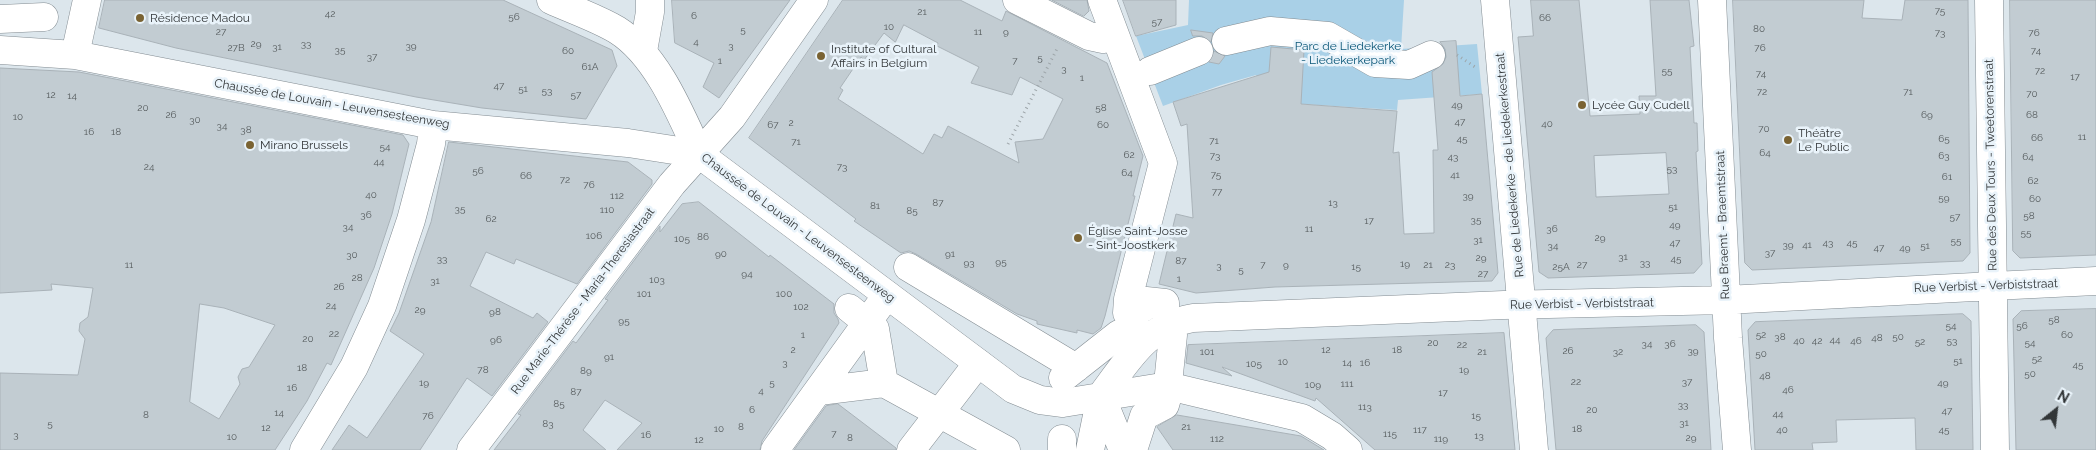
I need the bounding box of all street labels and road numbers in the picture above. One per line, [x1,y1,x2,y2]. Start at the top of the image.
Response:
street label: Rue de Liedekerke - de Liedekerkestraat [1493,52,1527,278]
street label: Rue des Deux Tours - Tweetorenstraat [1982,59,2000,271]
street label: Chaussée de Louvain - Leuvensesteenweg [213,76,451,132]
street label: Chaussée de Louvain - Leuvensesteenweg [698,150,898,306]
street label: Rue Braemt - Braemtstraat [1713,150,1733,300]
street label: Rue Marie-Thérèse - Maria-Theresiastraat [508,205,658,397]
street label: Rue Verbist - Verbiststraat [1914,276,2058,296]
street label: Rue Verbist - Verbiststraat [1510,296,1654,312]

